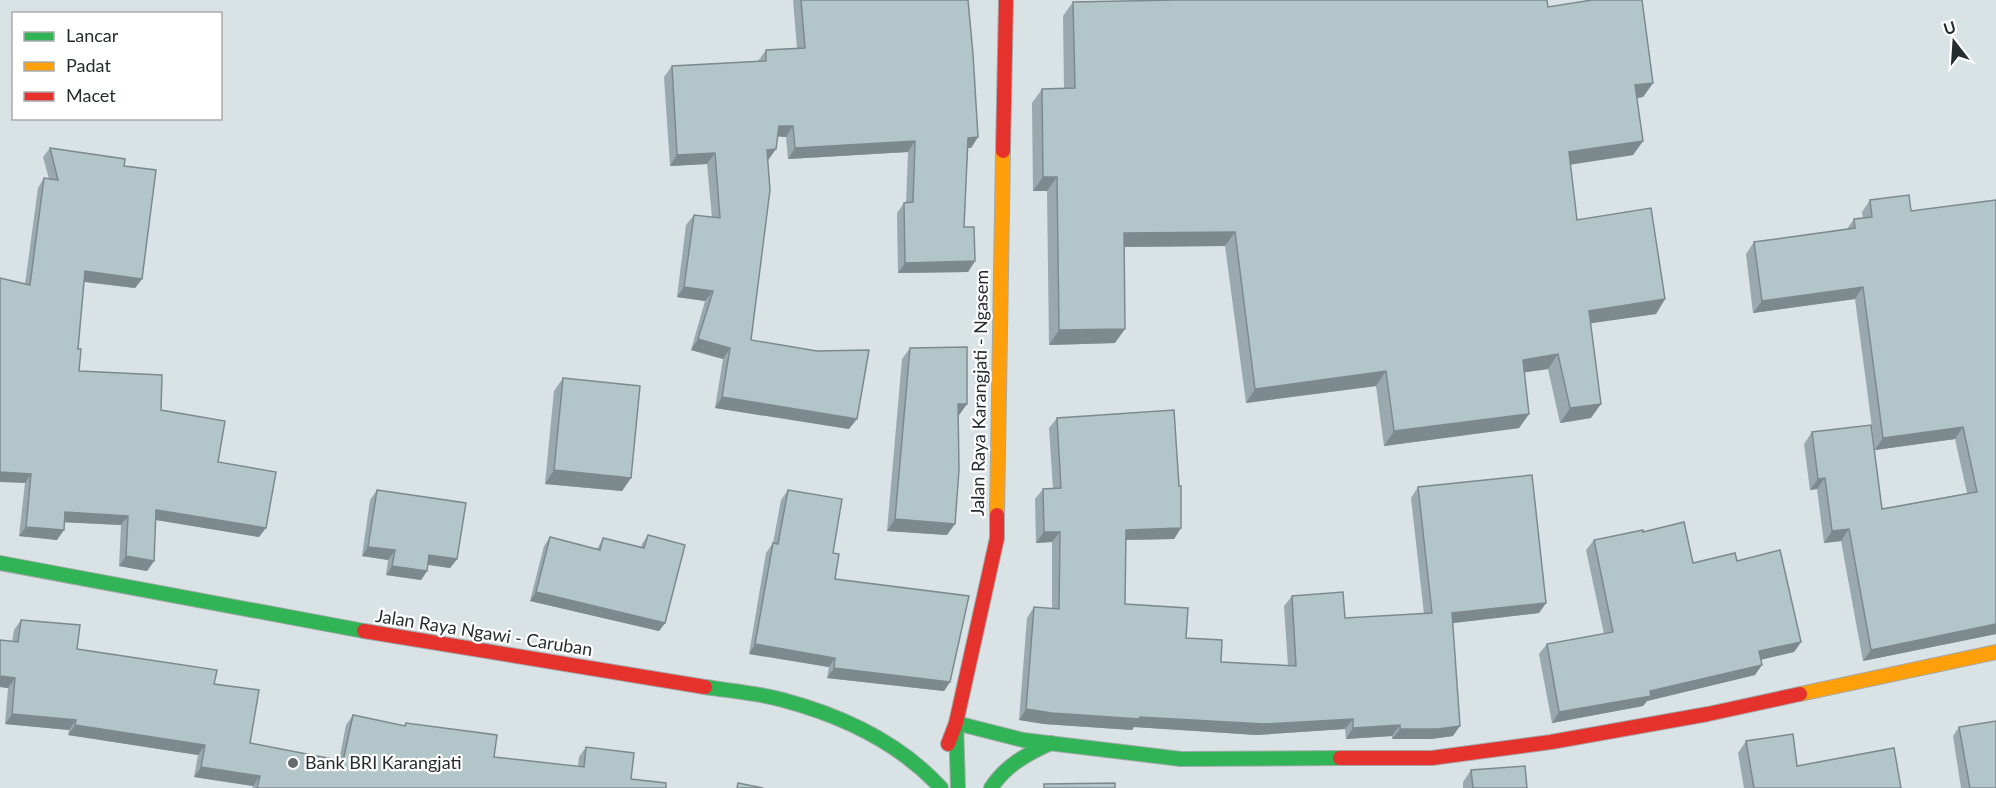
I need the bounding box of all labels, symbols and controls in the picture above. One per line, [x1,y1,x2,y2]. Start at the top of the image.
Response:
legend [12,12,222,120]
north arrow [1924,12,1984,72]
text: U [1941,16,1958,38]
text: Lancar [66,24,119,46]
text: Padat [66,54,111,76]
text: Macet [66,84,116,106]
street label: Jalan Raya Karangjati - Ngasem [966,270,992,516]
street label: Jalan Raya Ngawi - Caruban [374,604,594,660]
place label: Bank BRI Karangjati [305,751,462,773]
marker: Bank BRI Karangjati [286,756,300,770]

